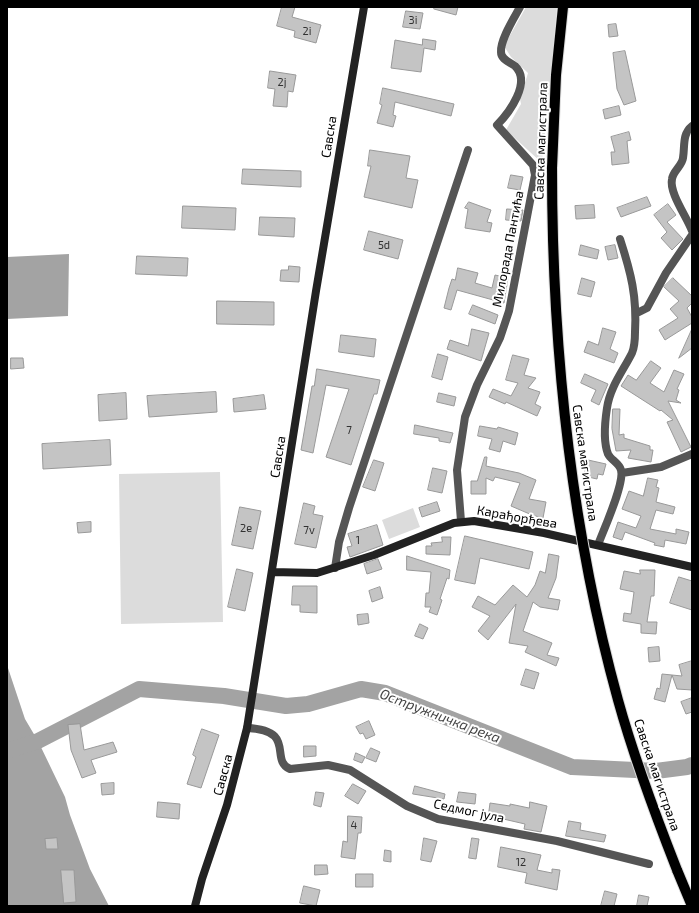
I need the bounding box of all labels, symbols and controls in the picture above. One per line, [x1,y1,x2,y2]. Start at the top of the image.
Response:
house number: 3i [409,13,417,27]
house number: 2i [303,24,311,38]
house number: 2j [278,75,286,89]
street label: Савска магистрала [531,82,551,200]
street label: Савска [318,115,340,159]
street label: Милорада Пантића [489,189,527,309]
house number: 5d [378,238,390,252]
street label: Савска магистрала [569,404,601,522]
house number: 7 [346,423,352,437]
street label: Савска [267,435,289,479]
street label: Карађорђева [476,502,558,532]
house number: 2e [240,521,252,535]
house number: 7v [303,523,315,537]
house number: 1 [356,533,360,547]
water label: Остружничка река [377,685,503,747]
street label: Савска магистрала [630,717,684,833]
street label: Савска [210,753,236,797]
street label: Седмог јула [432,796,506,826]
house number: 4 [351,818,357,832]
house number: 12 [516,855,526,869]

